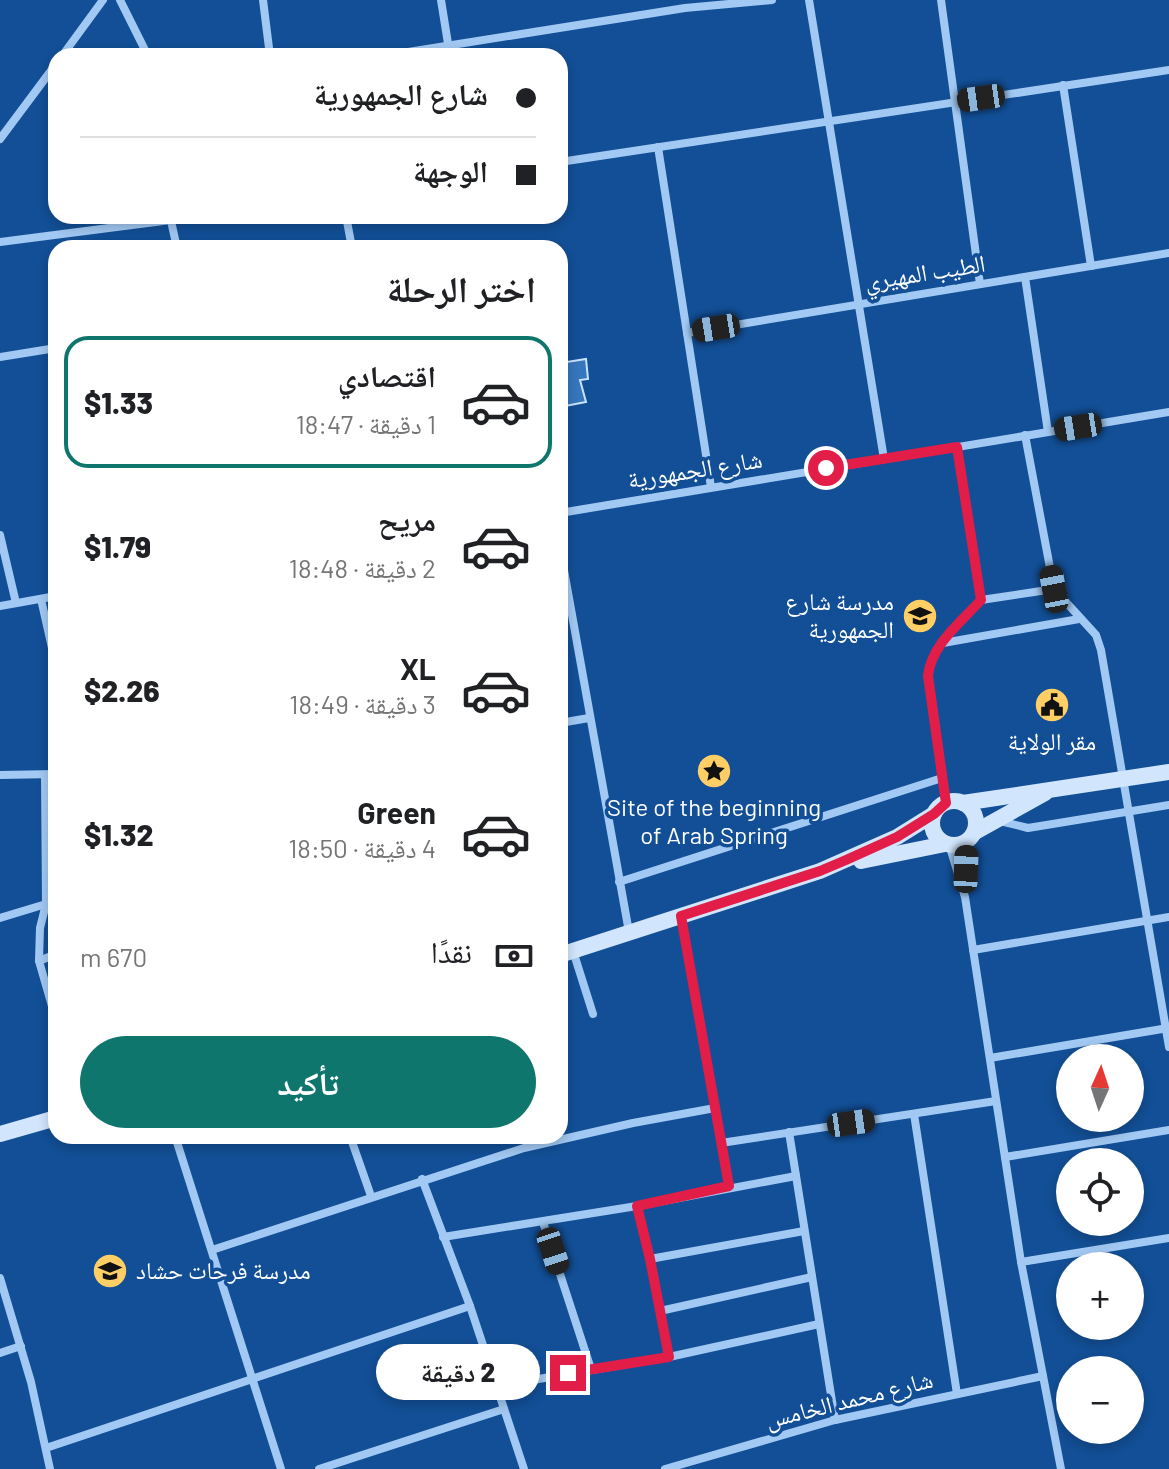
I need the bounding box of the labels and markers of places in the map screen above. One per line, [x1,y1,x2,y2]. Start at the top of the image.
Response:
place label: مدرسة شارع الجمهورية [785,586,894,643]
school or university icon: مدرسة شارع الجمهورية [901,597,939,635]
public building icon: مقر الولاية [1033,686,1071,724]
place label: مقر الولاية [1008,726,1096,755]
place icon: Site of the beginning of Arab Spring [695,752,733,790]
place label: Site of the beginning of Arab Spring [607,792,821,849]
school or university icon: مدرسة فرحات حشاد [91,1252,129,1290]
place label: مدرسة فرحات حشاد [136,1255,311,1284]

